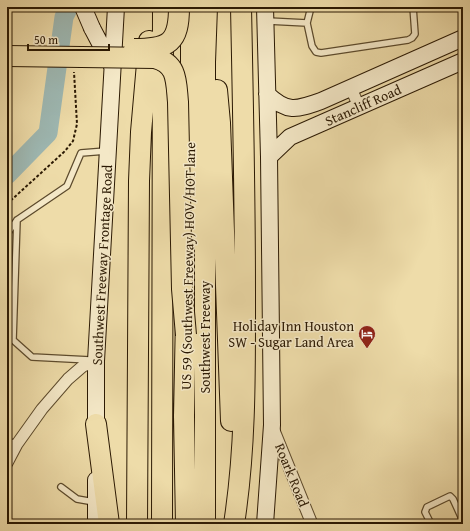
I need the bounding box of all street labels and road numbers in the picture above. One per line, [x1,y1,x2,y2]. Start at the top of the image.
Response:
street label: Stancliff Road [322,79,405,131]
street label: US 59 (Southwest Freeway) HOV/HOT lane [176,142,200,390]
street label: Southwest Freeway Frontage Road [87,164,117,366]
street label: Southwest Freeway [195,280,215,394]
street label: Roark Road [270,440,314,510]

